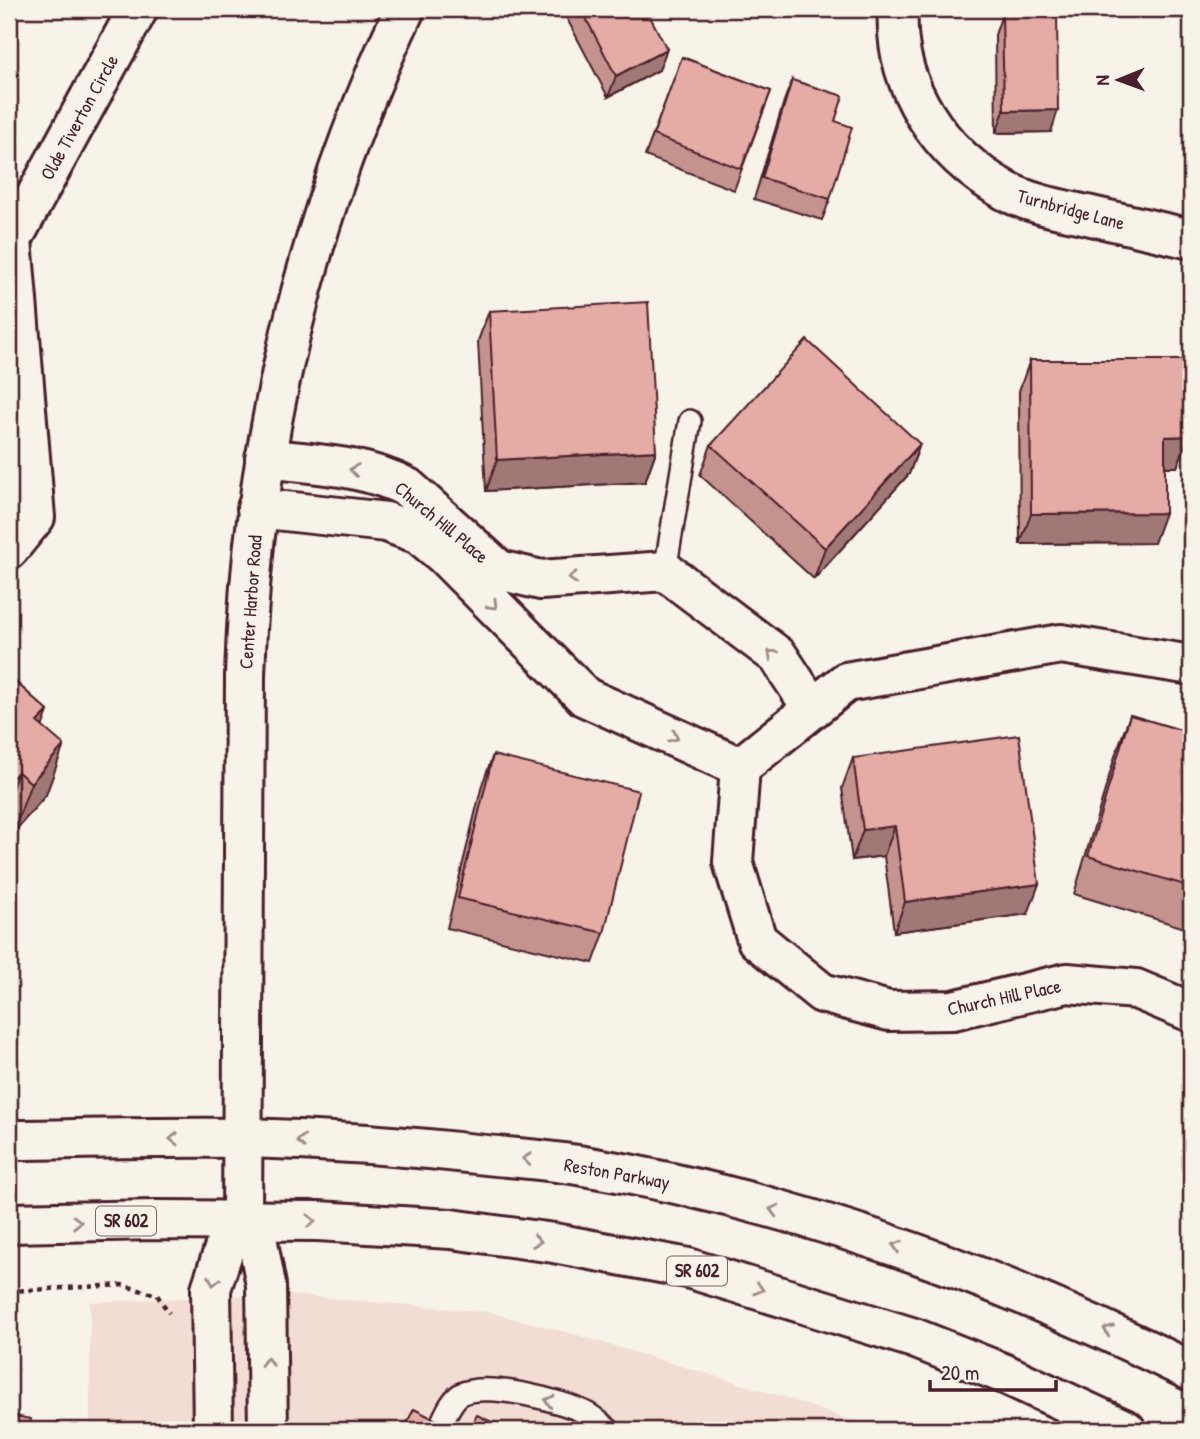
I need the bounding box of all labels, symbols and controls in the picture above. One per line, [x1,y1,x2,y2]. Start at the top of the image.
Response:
north arrow [1084,46,1154,116]
street label: Olde Tiverton Circle [34,49,124,184]
text: N [1089,75,1115,86]
street label: Turnbridge Lane [1014,182,1128,236]
one-way arrow [348,463,360,478]
street label: Church Hill Place [389,475,495,569]
street label: Center Harbor Road [232,534,268,670]
one-way arrow [568,570,579,585]
one-way arrow [485,596,498,609]
one-way arrow [767,650,780,662]
one-way arrow [667,729,679,743]
street label: Church Hill Place [945,972,1064,1022]
one-way arrow [168,1131,179,1147]
one-way arrow [295,1133,306,1148]
street label: Reston Parkway [562,1151,672,1195]
one-way arrow [522,1152,533,1167]
one-way arrow [768,1203,780,1218]
road number: SR 602 [96,1206,156,1236]
one-way arrow [306,1213,316,1229]
one-way arrow [72,1214,83,1229]
one-way arrow [531,1233,543,1248]
one-way arrow [891,1240,903,1254]
road number: SR 602 [667,1256,727,1286]
one-way arrow [207,1275,222,1287]
one-way arrow [753,1281,765,1296]
one-way arrow [1103,1324,1115,1338]
scale bar [930,1348,1056,1392]
one-way arrow [259,1356,274,1367]
text: 20 m [941,1358,979,1387]
one-way arrow [543,1395,555,1409]

